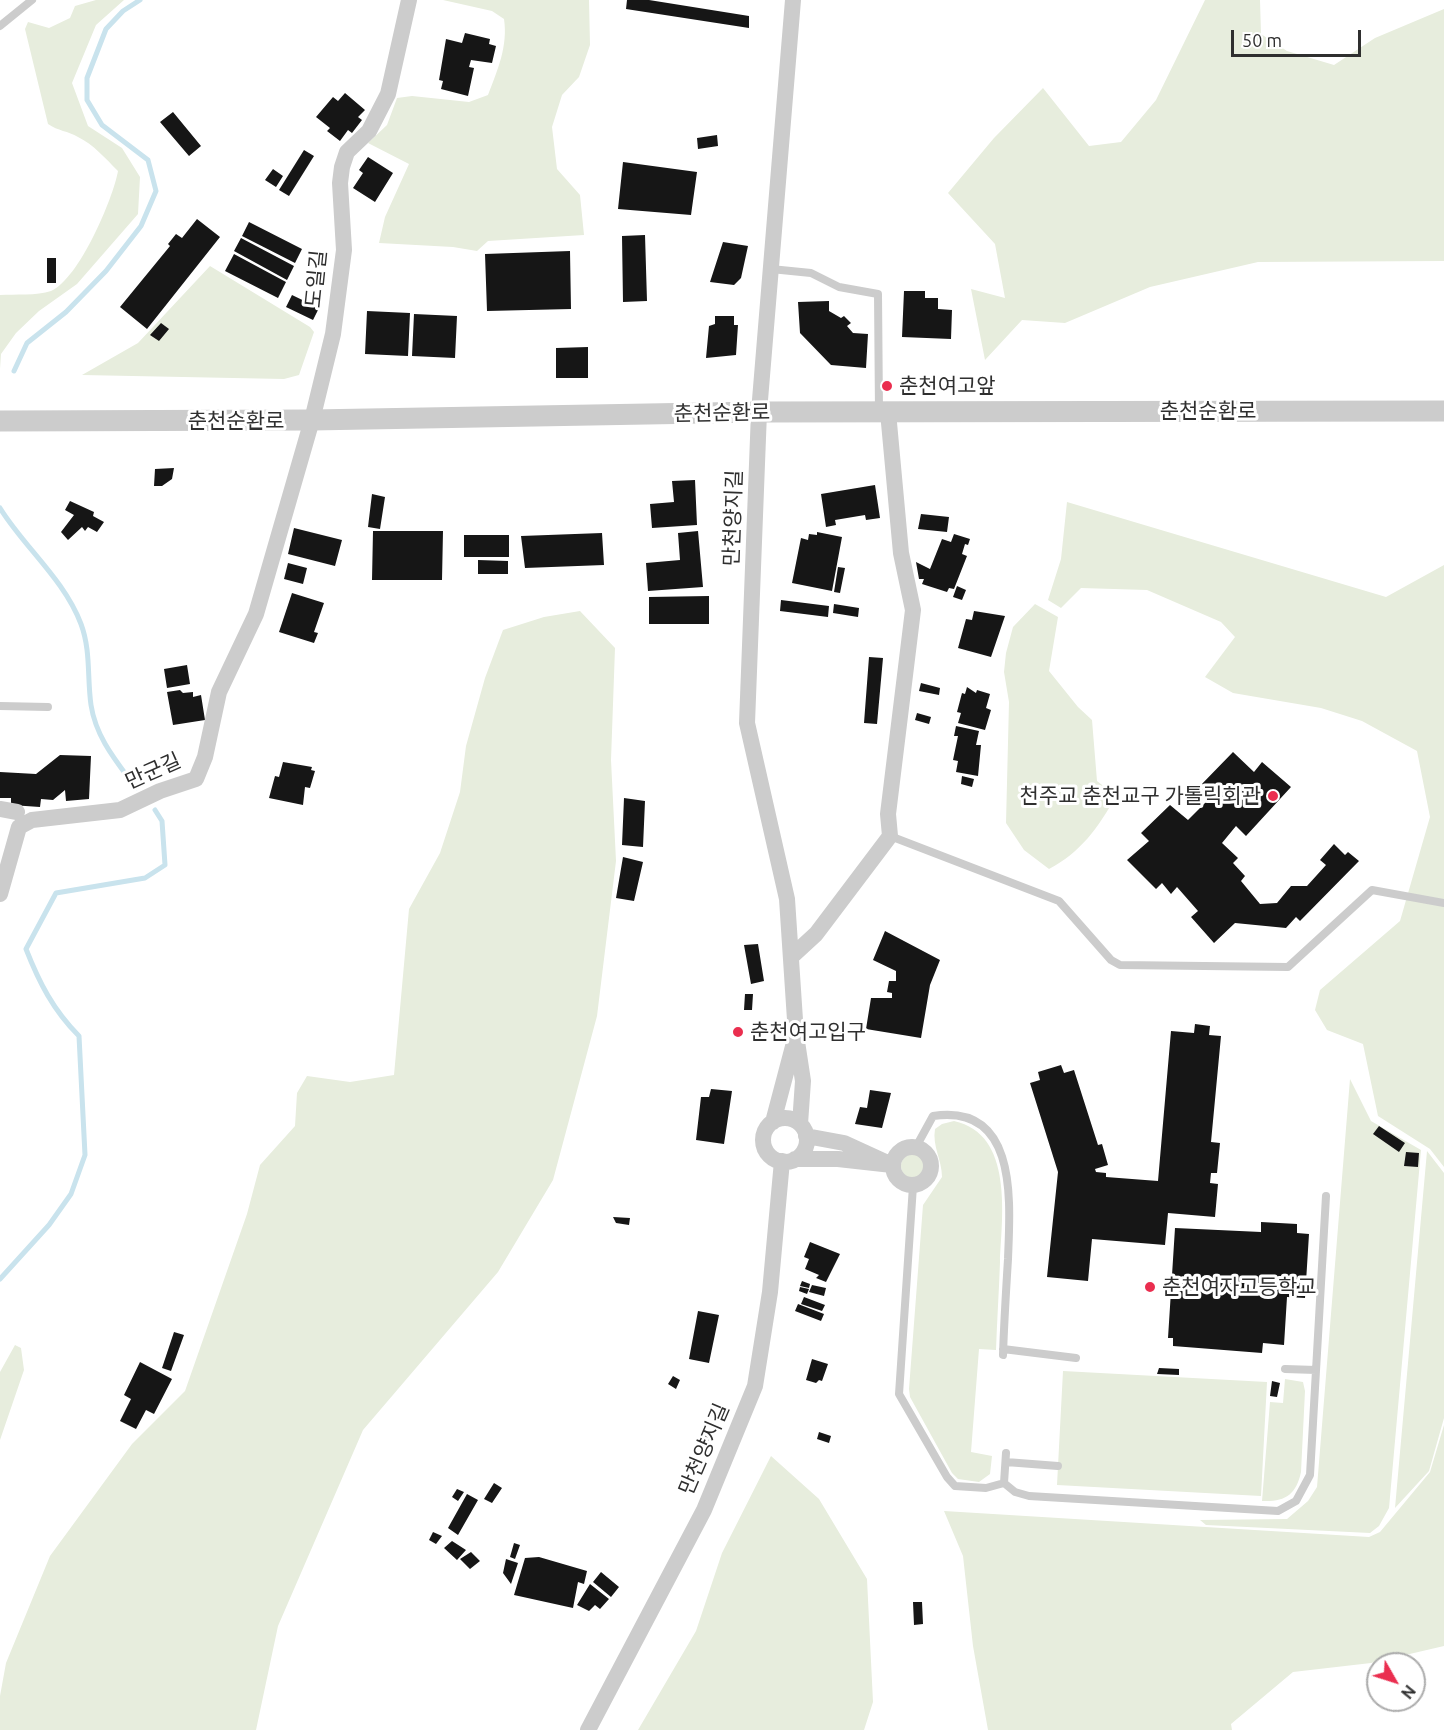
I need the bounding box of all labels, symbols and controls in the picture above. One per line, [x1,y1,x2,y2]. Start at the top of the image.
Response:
scale bar [1234,18,1364,56]
text: 50 m [1242,30,1282,50]
street label: 도일길 [300,249,332,309]
place label: 춘천여고앞 [899,373,996,399]
marker: 춘천여고앞 [880,379,894,393]
street label: 춘천순환로 [1160,398,1256,424]
street label: 춘천순환로 [673,400,771,426]
street label: 춘천순환로 [188,408,284,434]
street label: 만천양지길 [719,469,747,567]
street label: 만군길 [121,748,185,794]
place label: 천주교 춘천교구 가톨릭회관 [1020,783,1261,809]
marker: 천주교 춘천교구 가톨릭회관 [1266,789,1280,803]
place label: 춘천여고입구 [750,1019,866,1045]
marker: 춘천여고입구 [731,1025,745,1039]
place label: 춘천여자고등학교 [1162,1274,1317,1300]
marker: 춘천여자고등학교 [1143,1280,1157,1294]
street label: 만천양지길 [674,1400,734,1498]
north arrow [1366,1652,1426,1712]
text: N [1398,1682,1419,1702]

